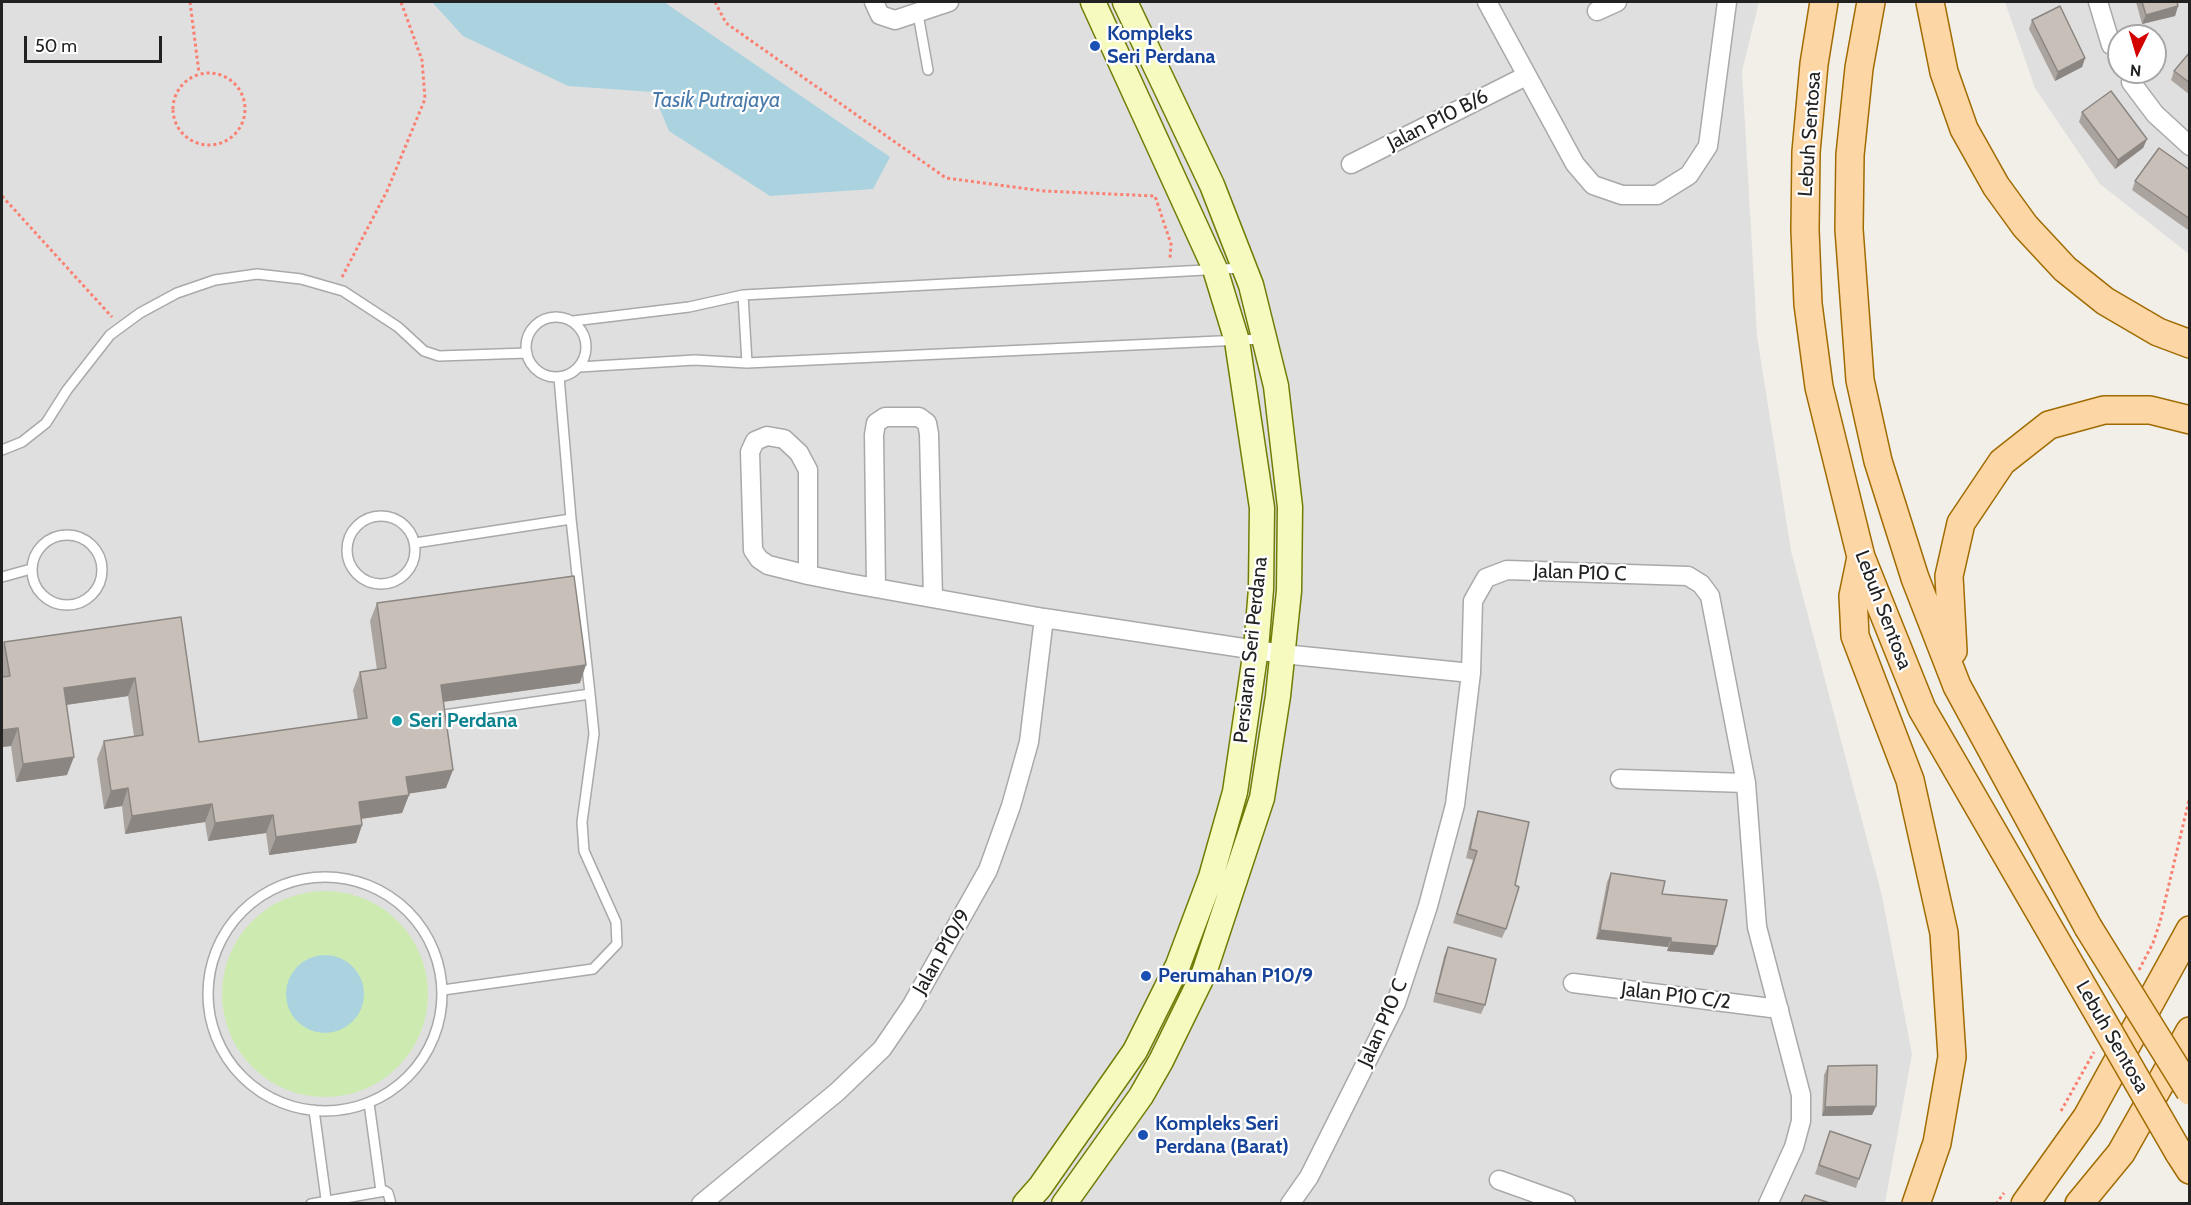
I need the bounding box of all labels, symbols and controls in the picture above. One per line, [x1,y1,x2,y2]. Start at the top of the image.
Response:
place label: Kompleks Seri Perdana [1107,22,1216,69]
scale bar [27,24,165,62]
north arrow [2107,24,2167,84]
text: 50 m [35,35,77,57]
marker: Kompleks Seri Perdana [1088,39,1102,53]
text: N [2129,60,2142,80]
street label: Lebuh Sentosa [1794,71,1826,197]
street label: Jalan P10 B/6 [1383,84,1493,156]
water label: Tasik Putrajaya [652,88,780,114]
street label: Lebuh Sentosa [1849,547,1917,673]
street label: Persiaran Seri Perdana [1229,556,1273,744]
street label: Jalan P10 C [1533,559,1627,587]
place label: Seri Perdana [409,709,518,733]
marker: Seri Perdana [390,714,404,728]
street label: Jalan P10/9 [908,905,976,999]
place label: Perumahan P10/9 [1158,964,1313,988]
marker: Perumahan P10/9 [1139,969,1153,983]
street label: Jalan P10 C [1353,976,1413,1070]
street label: Jalan P10 C/2 [1620,977,1732,1015]
street label: Lebuh Sentosa [2070,977,2154,1097]
place label: Kompleks Seri Perdana (Barat) [1155,1112,1289,1159]
marker: Kompleks Seri Perdana (Barat) [1136,1128,1150,1142]

